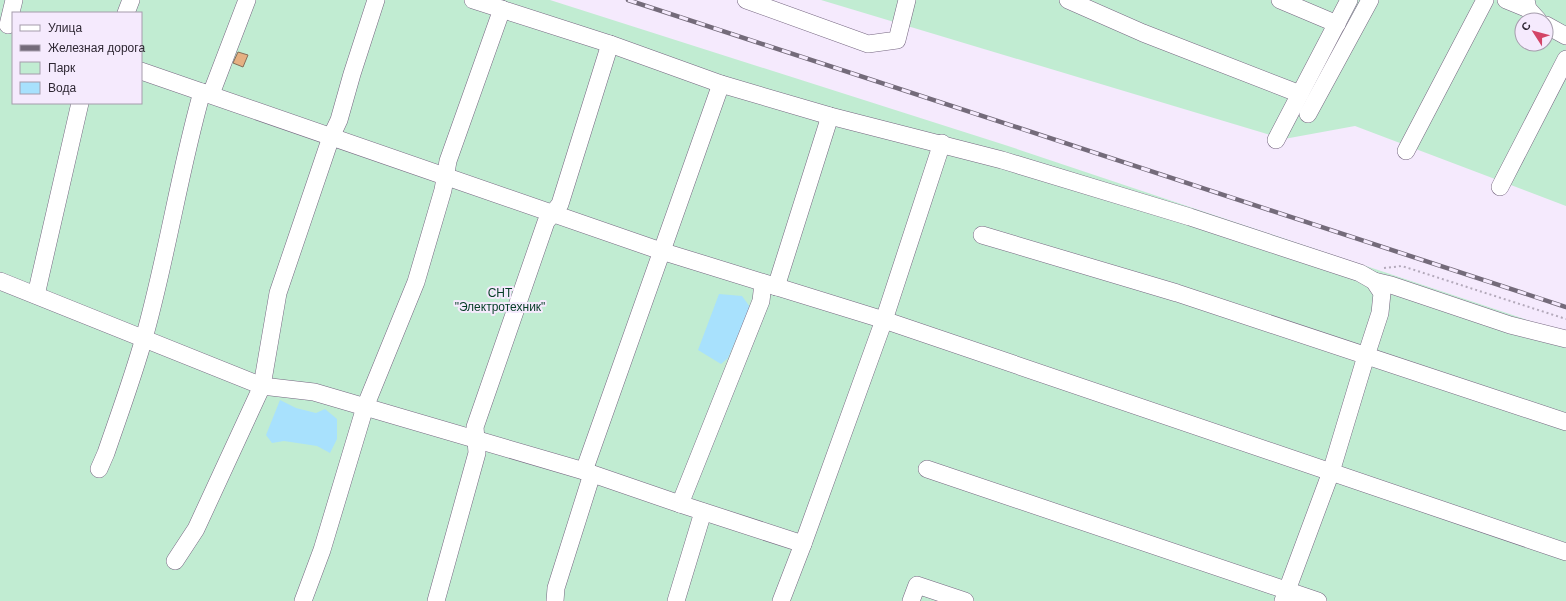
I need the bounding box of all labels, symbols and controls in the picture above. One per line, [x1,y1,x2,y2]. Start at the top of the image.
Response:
legend [12,12,142,104]
north arrow [1514,12,1554,52]
text: С [1519,19,1533,33]
text: Улица [48,21,82,35]
text: Железная дорога [48,41,145,55]
text: Парк [48,61,76,75]
text: Вода [48,81,76,95]
park label: СНТ "Электротехник" [455,286,545,314]

